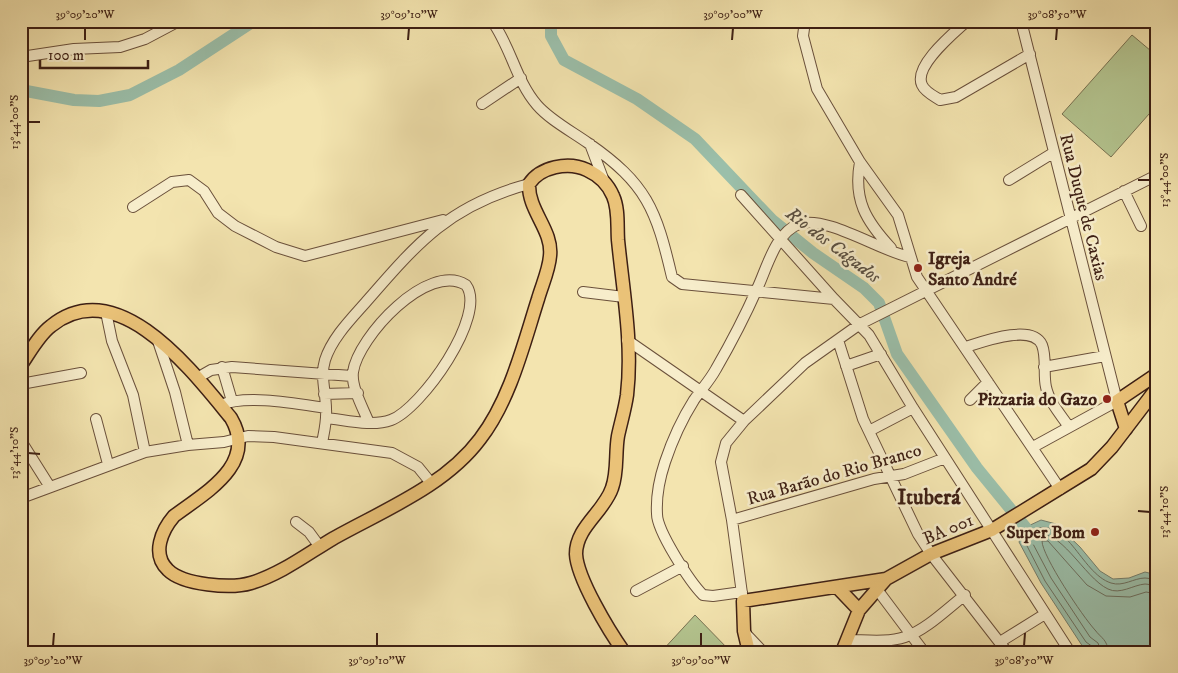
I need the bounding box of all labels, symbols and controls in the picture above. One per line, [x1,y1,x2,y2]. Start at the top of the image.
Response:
text: 39°09'20"W [55,7,116,22]
text: 39°09'10"W [380,7,439,22]
text: 39°09'00"W [703,7,764,22]
text: 39°08'50"W [1027,7,1088,22]
scale bar [40,38,148,70]
text: 100 m [48,46,84,65]
text: 13°44'00"S [7,95,22,149]
street label: Rua Duque de Caxias [1054,132,1112,283]
text: 13°44'00"S [1157,153,1172,207]
water label: Rio dos Cágados [780,202,886,289]
place label: Igreja Santo André [928,248,1017,291]
marker: Igreja Santo André [912,262,924,274]
place label: Pizzaria do Gazo [977,389,1097,411]
marker: Pizzaria do Gazo [1101,393,1113,405]
text: 13°44'10"S [7,427,22,479]
street label: Rua Barão do Rio Branco [745,439,924,510]
district label: Ituberá [897,484,961,511]
text: 13°44'10"S [1157,486,1172,538]
street label: BA 001 [920,510,977,550]
place label: Super Bom [1006,522,1085,544]
marker: Super Bom [1089,526,1101,538]
text: 39°09'20"W [23,653,84,668]
text: 39°09'10"W [348,653,407,668]
text: 39°09'00"W [671,653,732,668]
text: 39°08'50"W [994,653,1055,668]

